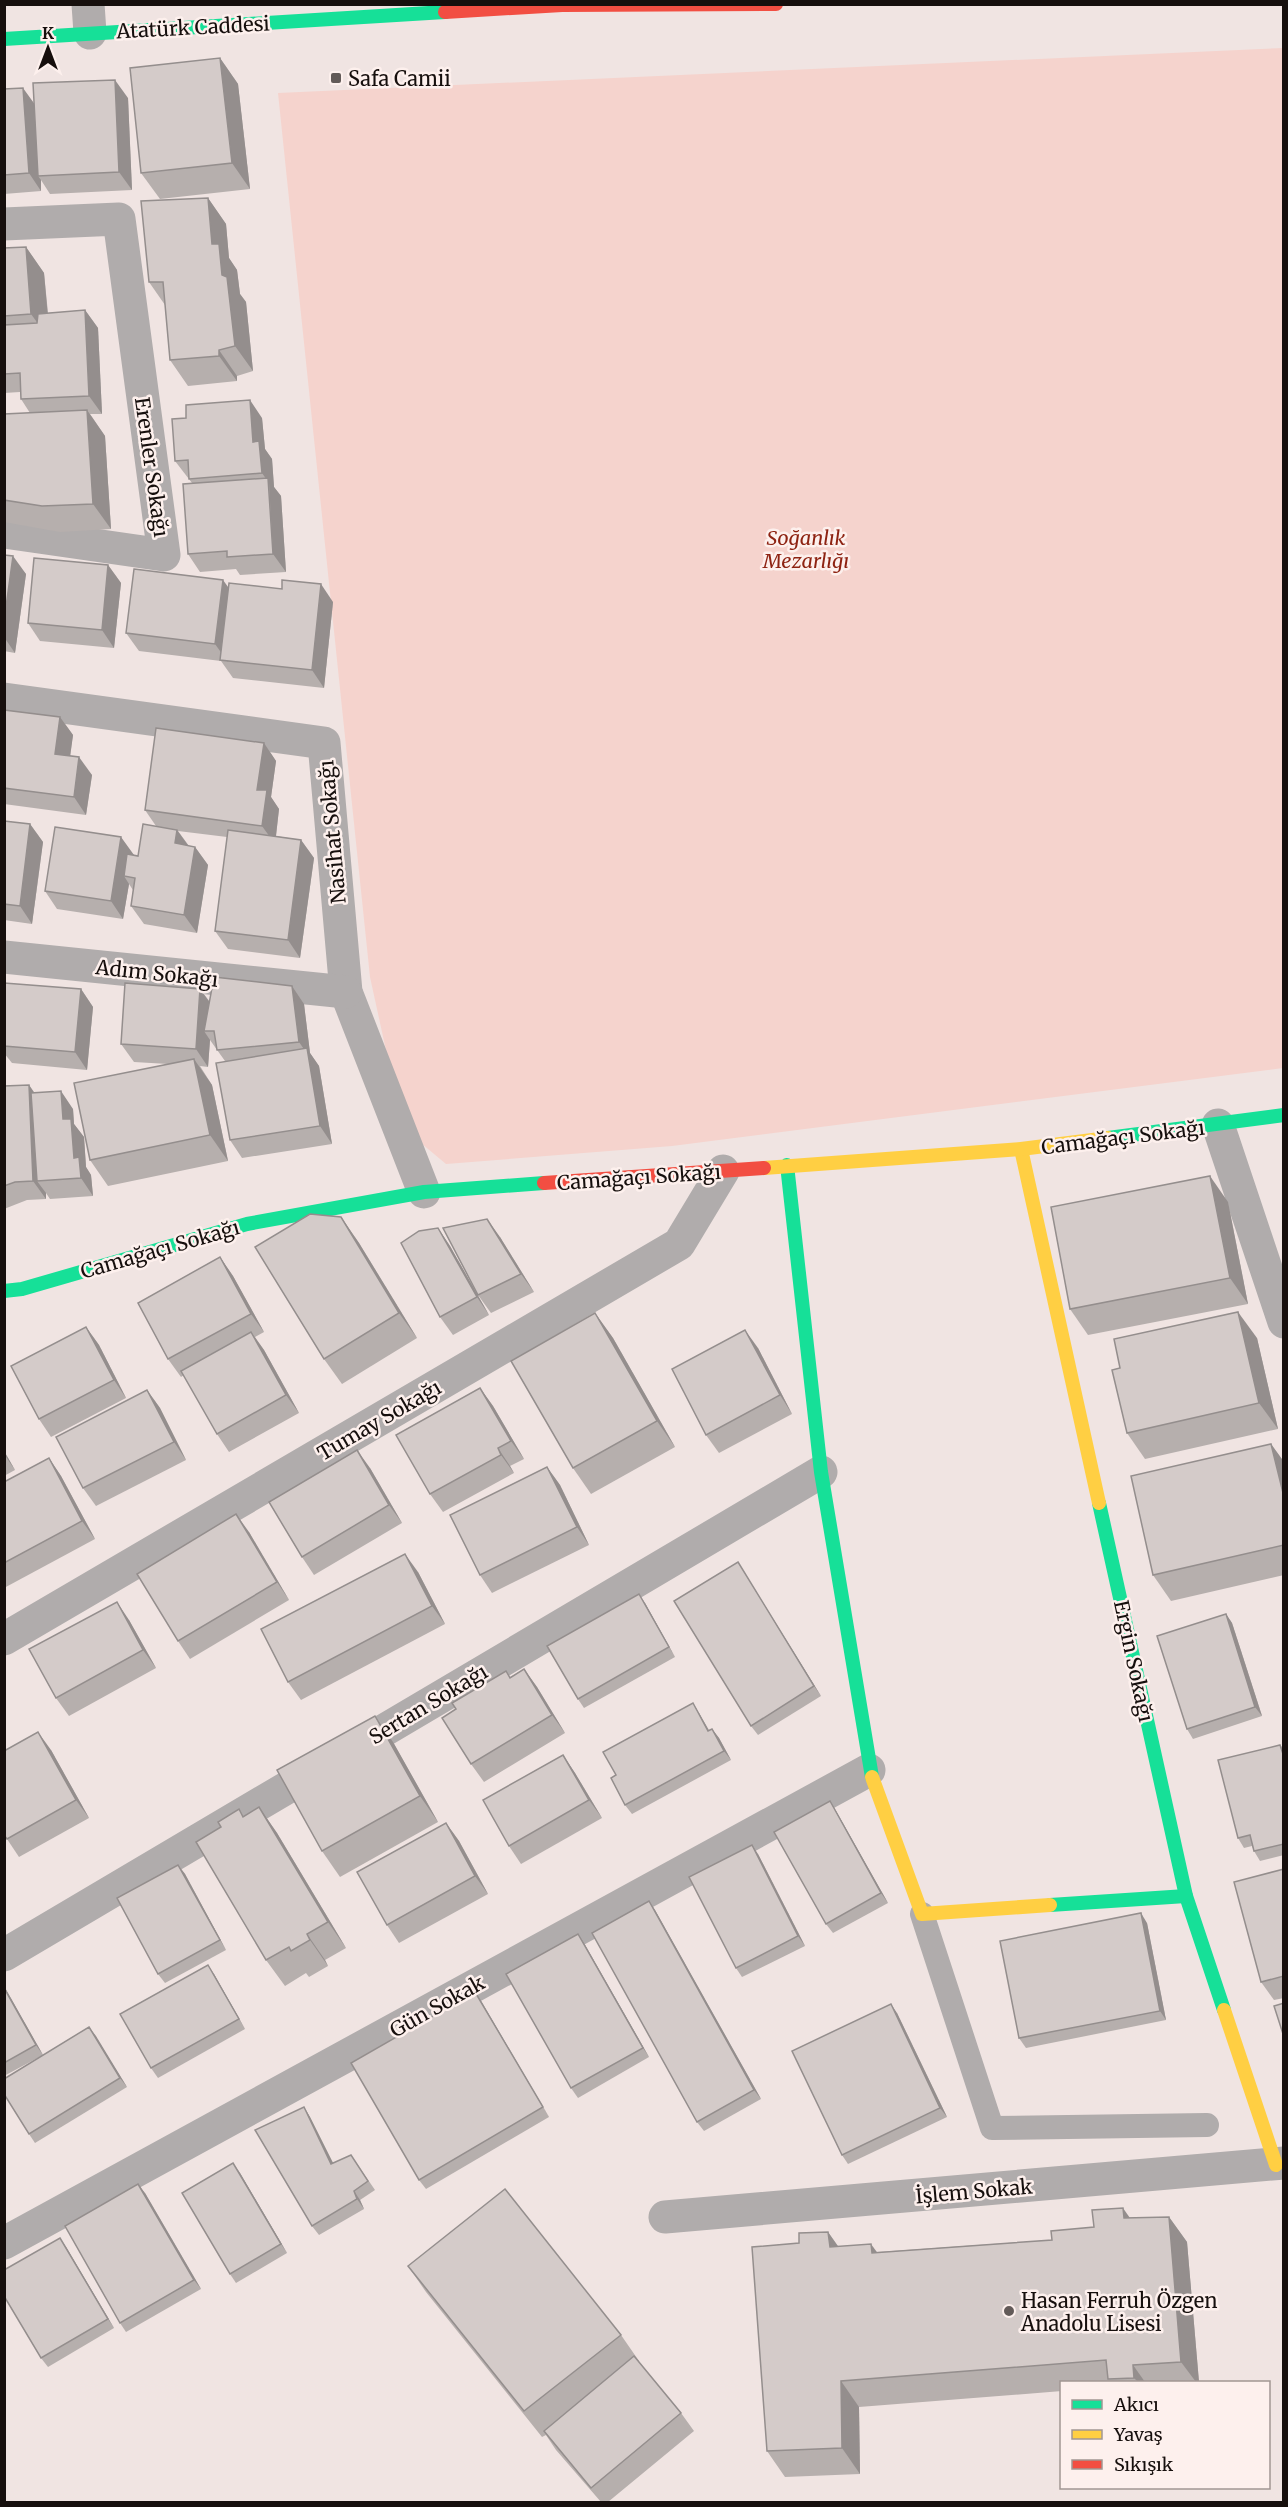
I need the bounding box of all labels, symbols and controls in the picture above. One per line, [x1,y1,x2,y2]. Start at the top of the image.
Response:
street label: Atatürk Caddesi [115,10,270,44]
north arrow [18,18,78,78]
text: K [42,23,54,43]
place label: Safa Camii [348,66,451,91]
marker: Safa Camii [329,71,343,85]
street label: Erenler Sokağı [130,395,174,539]
park label: Soğanlık Mezarlığı [762,525,849,573]
street label: Nasihat Sokağı [313,759,351,905]
street label: Adım Sokağı [94,954,219,992]
street label: Camağaçı Sokağı [1040,1115,1206,1159]
street label: Camağaçı Sokağı [556,1159,722,1195]
street label: Camağaçı Sokağı [78,1214,242,1284]
street label: Tumay Sokağı [313,1375,445,1465]
street label: Ergin Sokağı [1109,1598,1159,1724]
street label: Sertan Sokağı [364,1659,492,1749]
street label: Gün Sokak [385,1970,489,2042]
street label: İşlem Sokak [914,2173,1034,2209]
place label: Hasan Ferruh Özgen Anadolu Lisesi [1020,2288,1218,2336]
marker: Hasan Ferruh Özgen Anadolu Lisesi [1002,2304,1016,2318]
legend [1060,2381,1270,2489]
text: Akıcı [1113,2393,1159,2416]
text: Yavaş [1113,2423,1163,2446]
text: Sıkışık [1114,2453,1174,2476]

